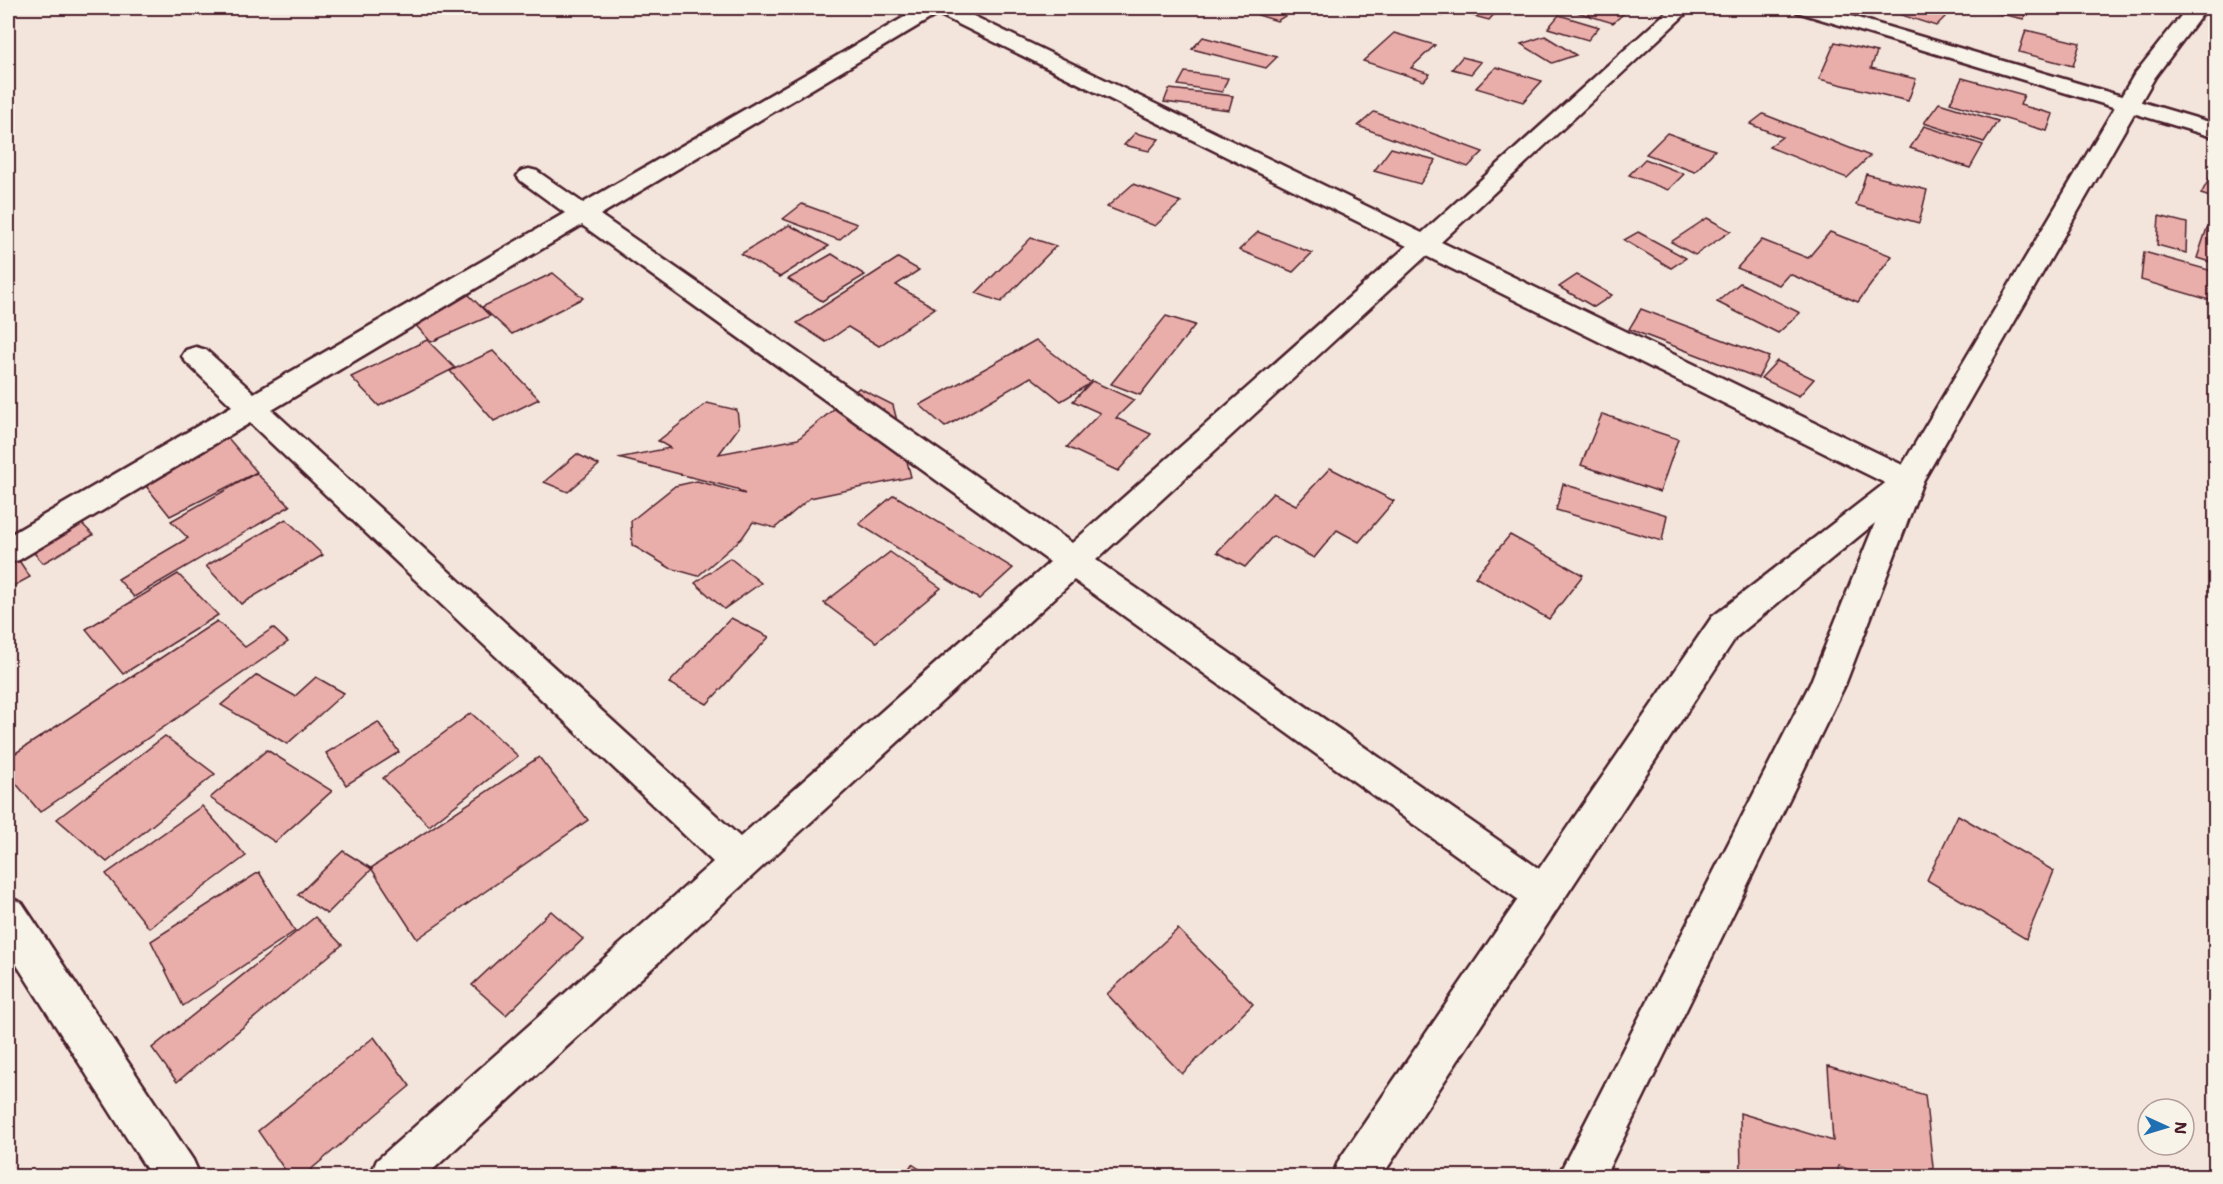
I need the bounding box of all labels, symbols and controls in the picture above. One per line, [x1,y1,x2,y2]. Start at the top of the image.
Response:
north arrow [2136,1097,2196,1157]
text: N [2170,1121,2191,1135]

